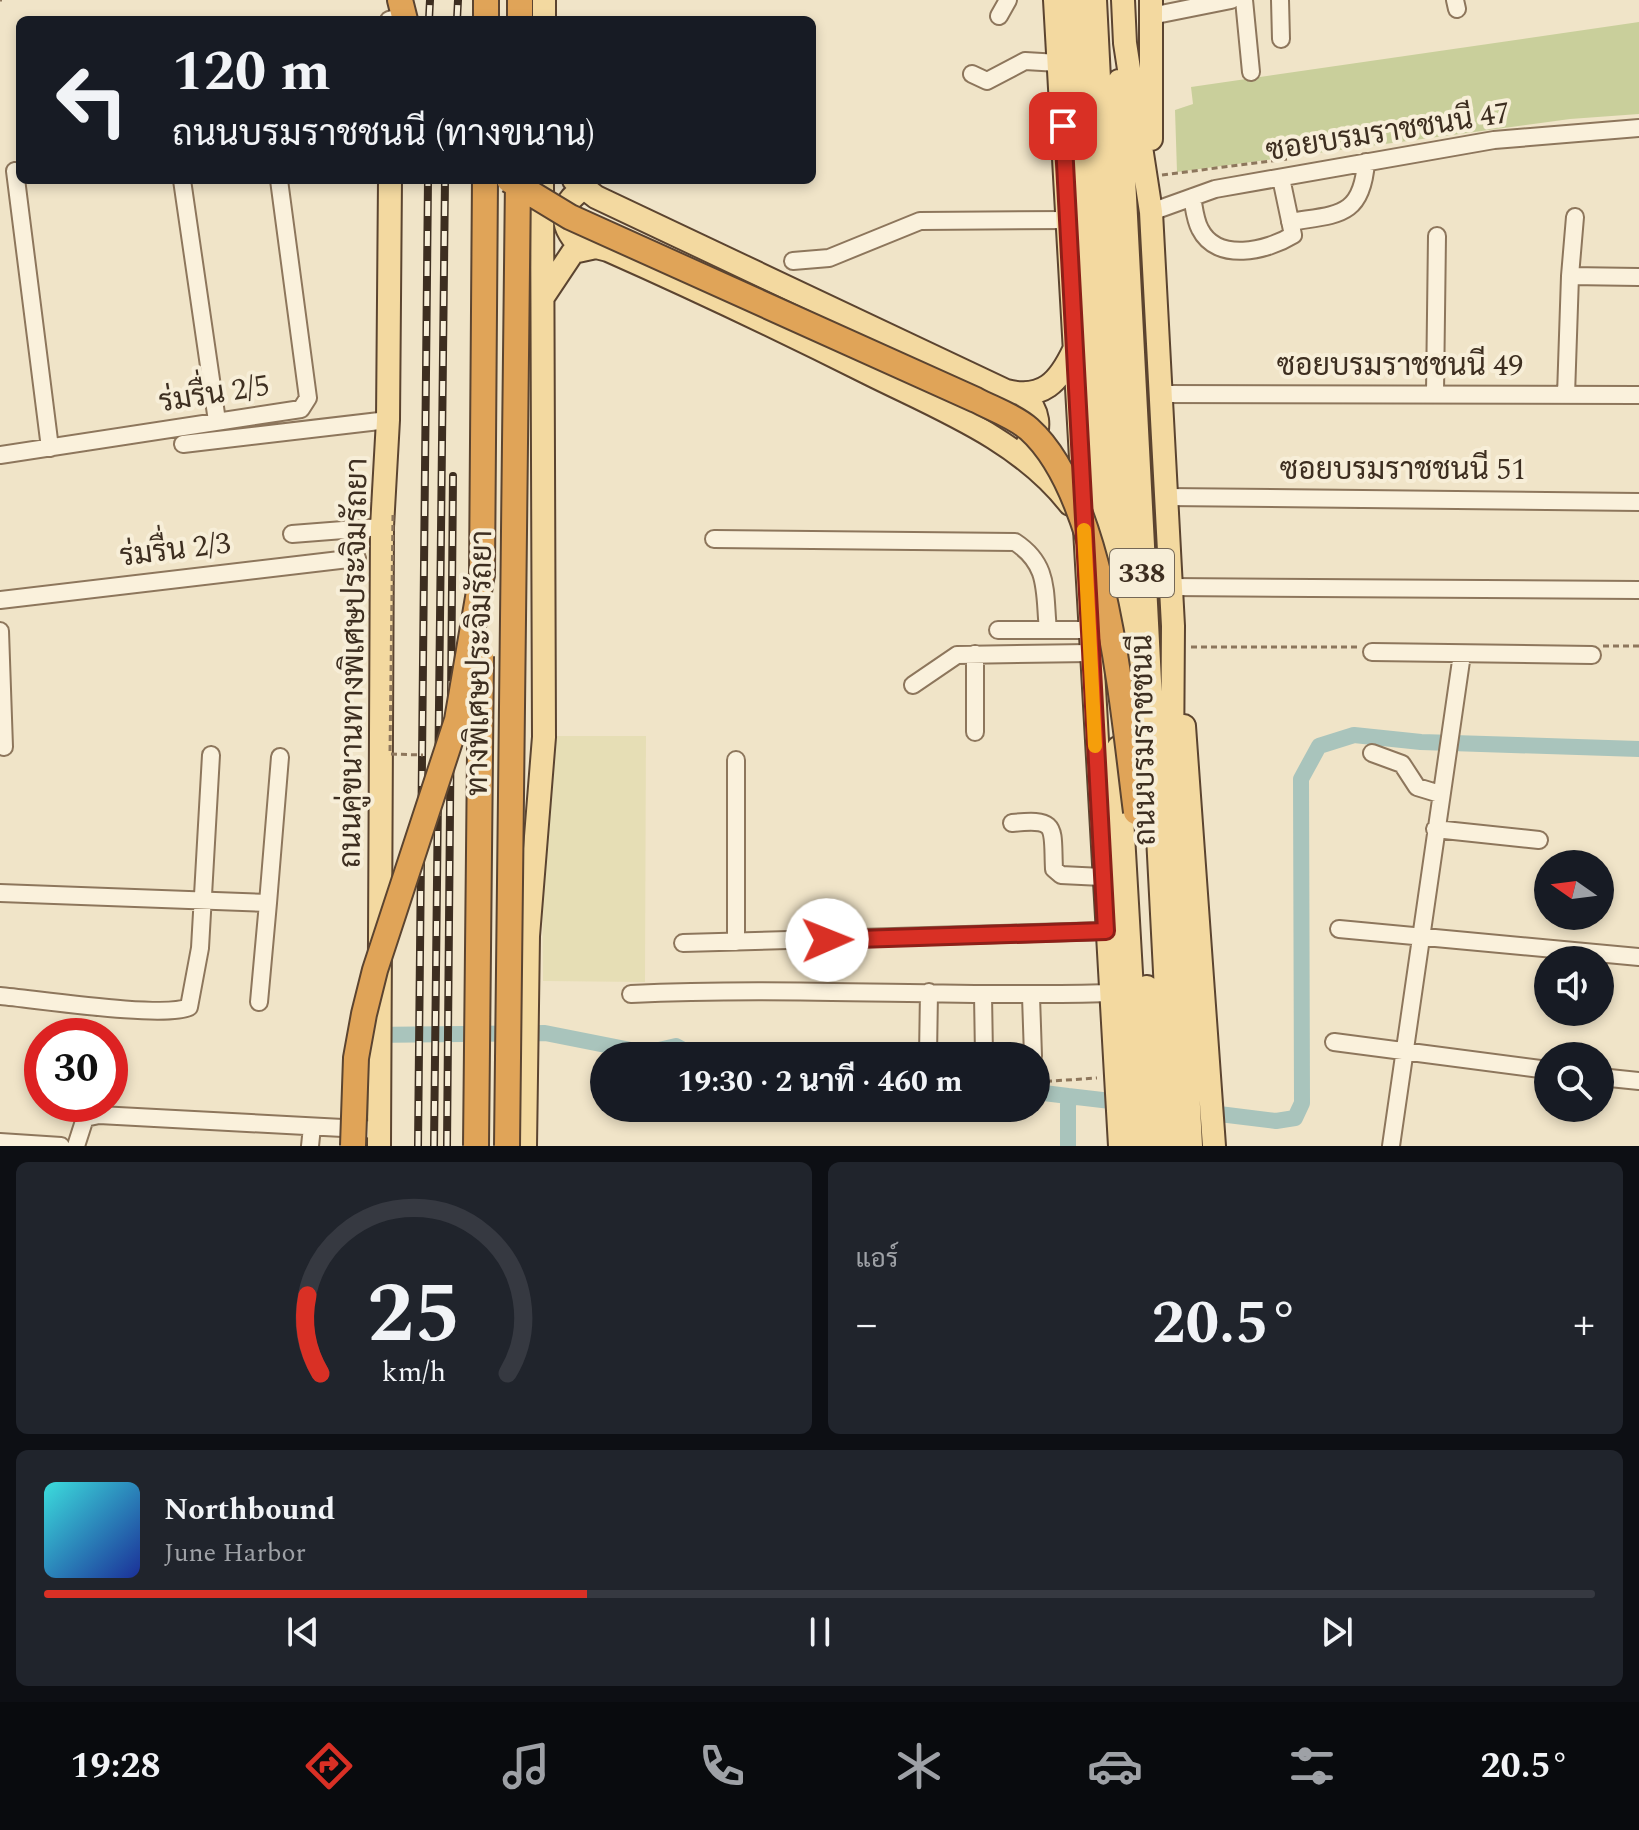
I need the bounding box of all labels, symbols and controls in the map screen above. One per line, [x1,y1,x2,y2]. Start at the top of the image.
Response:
text: 120 m [172,30,331,115]
icon: left [40,48,144,152]
street label: ซอยบรมราชชนนี 47 [1263,90,1513,174]
pin [1029,92,1097,160]
icon: arrive [1041,104,1085,148]
text: ถนนบรมราชชนนี (ทางขนาน) [172,107,595,162]
street label: ซอยบรมราชชนนี 49 [1277,343,1523,389]
street label: ร่มรื่น 2/5 [155,359,273,425]
street label: ซอยบรมราชชนนี 51 [1280,447,1526,493]
street label: ถนนคู่ขนานทางพิเศษประจิมรัถยา [327,457,381,869]
street label: ร่มรื่น 2/3 [116,516,233,580]
street label: ทางพิเศษประจิมรัถยา [455,530,505,796]
road number: 338 [1110,549,1174,597]
street label: ถนนบรมราชชนนี [1119,634,1169,846]
north arrow [1534,850,1614,930]
map controls [1534,850,1614,1122]
position arrow [785,898,869,982]
button: sound [1534,946,1614,1026]
speed limit sign: 30 [24,1018,128,1122]
button: search [1534,1042,1614,1122]
text: 19:30 · 2 นาที · 460 m [678,1059,962,1105]
text: แอร์ [856,1239,898,1279]
text: 25 [367,1252,460,1379]
text: 20.5° [1152,1278,1299,1370]
text: − [856,1291,878,1358]
text: + [1573,1291,1595,1358]
text: km/h [382,1351,446,1394]
text: Northbound [164,1487,335,1533]
text: June Harbor [164,1533,306,1573]
icon: previous [281,1610,325,1654]
icon: pause [798,1610,842,1654]
icon: next [1315,1610,1359,1654]
icon: directions [301,1738,357,1794]
icon: music [498,1738,554,1794]
icon: phone [694,1738,750,1794]
icon: climate [891,1738,947,1794]
icon: car [1087,1738,1143,1794]
icon: filters [1284,1738,1340,1794]
text: 19:28 [70,1739,161,1794]
text: 20.5° [1480,1739,1569,1794]

